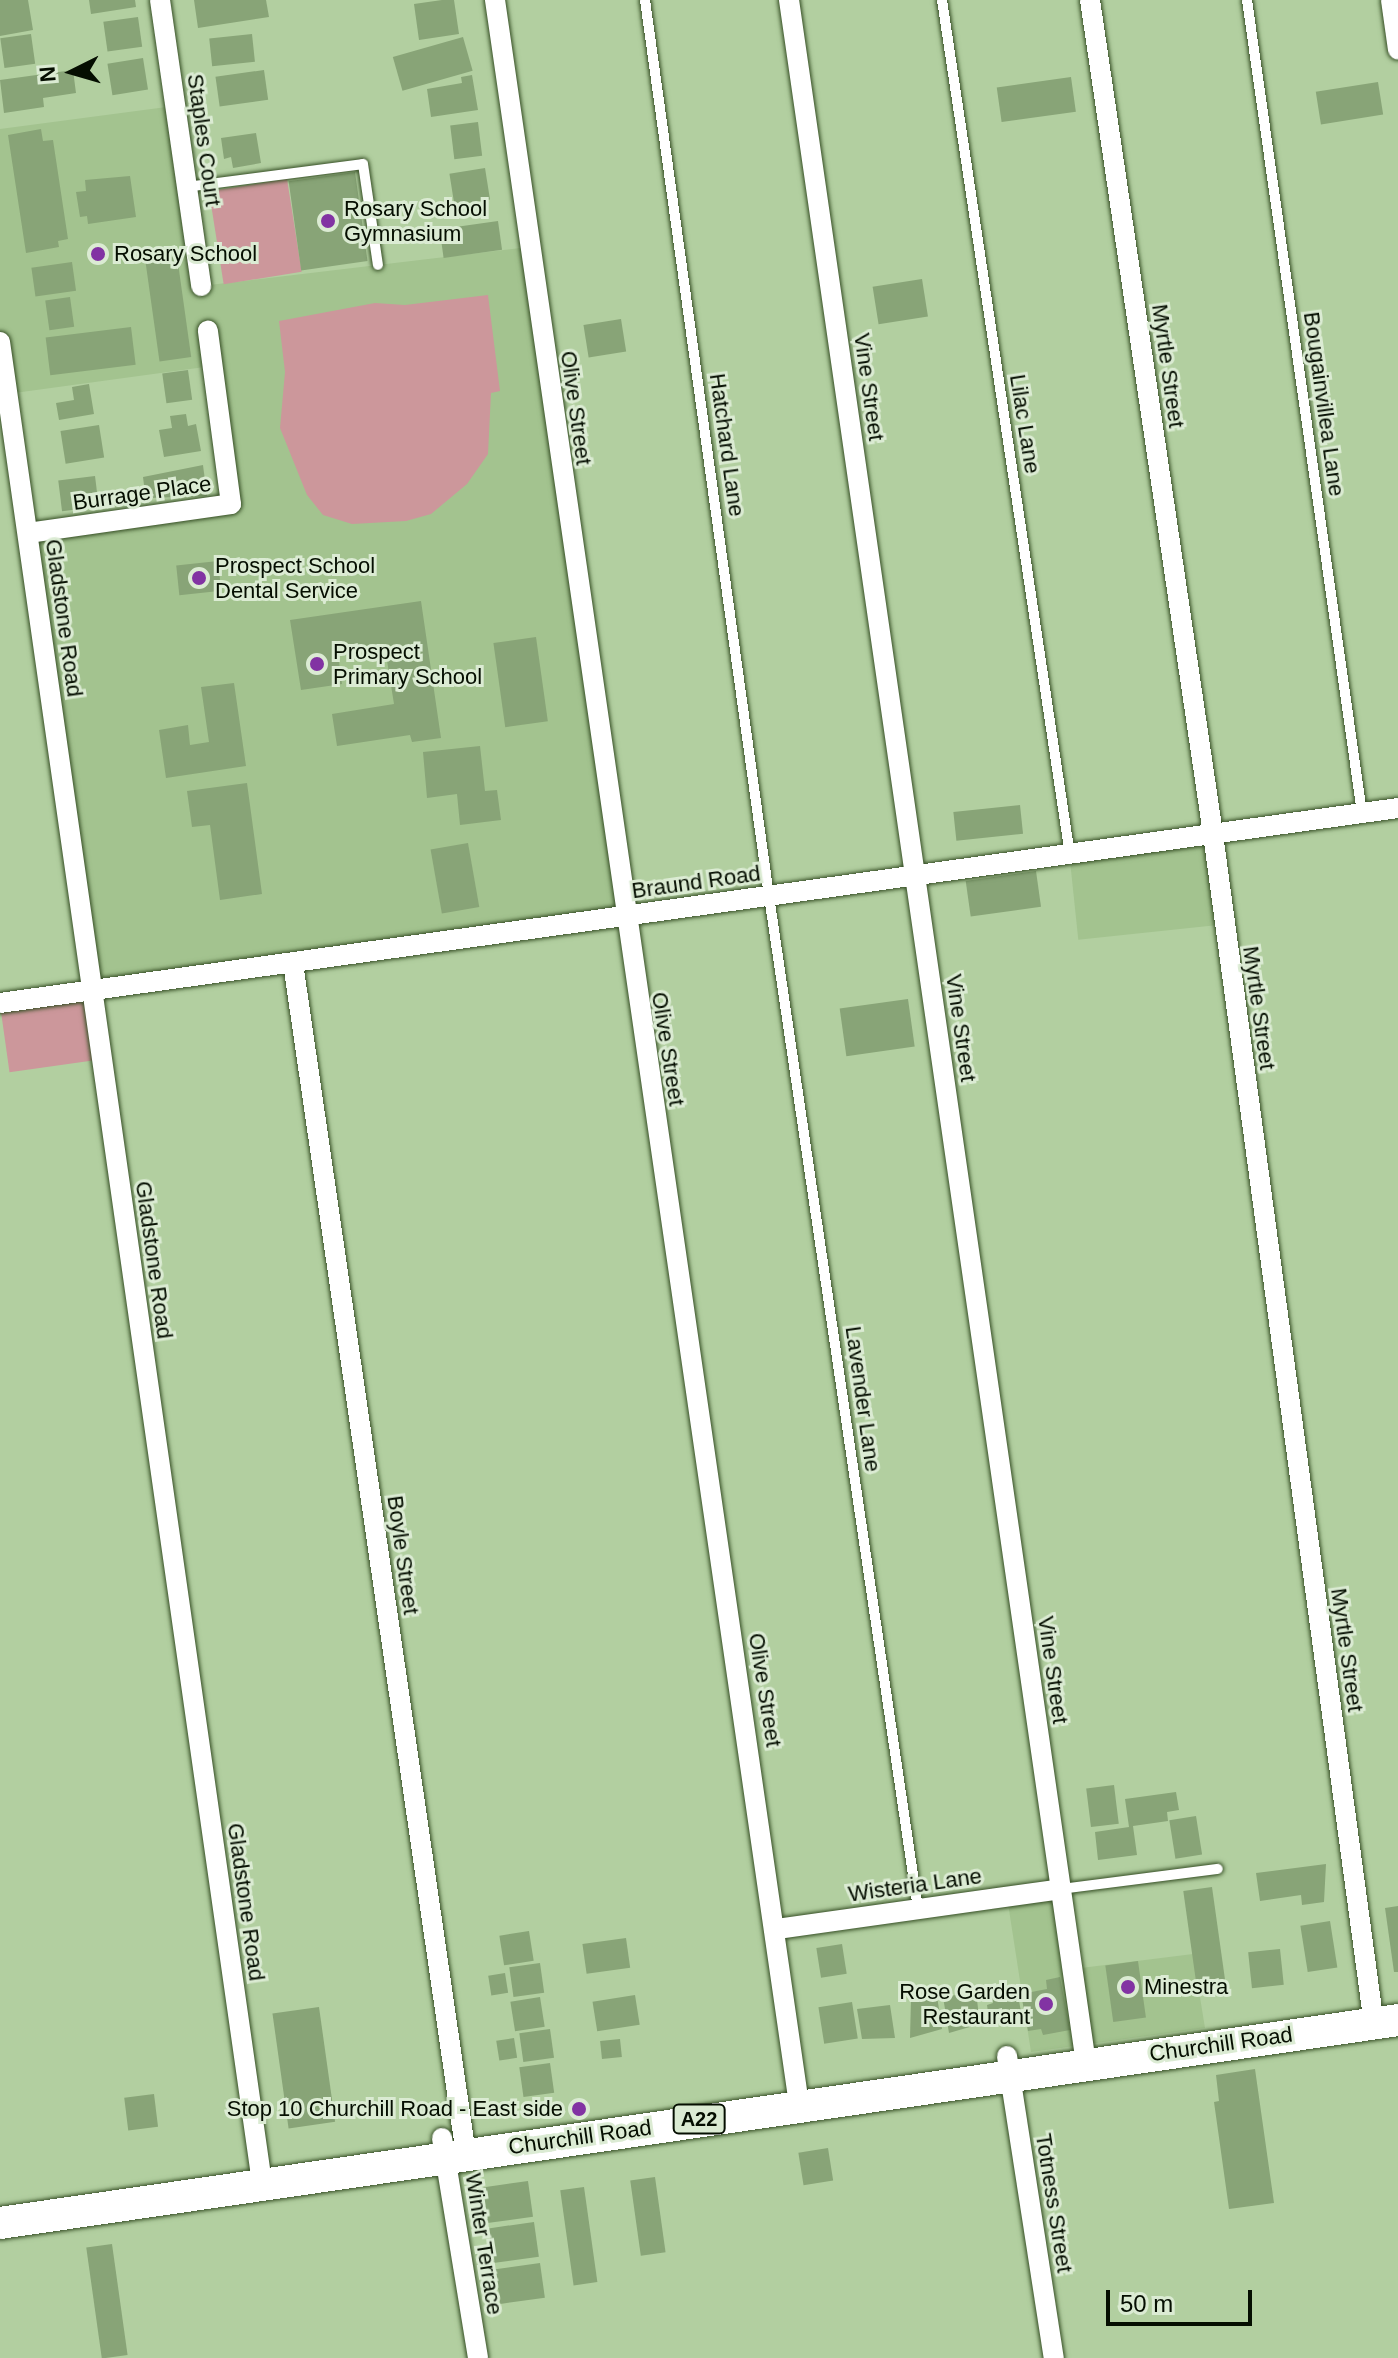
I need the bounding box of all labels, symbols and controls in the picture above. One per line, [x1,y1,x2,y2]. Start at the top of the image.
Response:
north arrow [32,32,112,112]
text: N [34,65,61,83]
street label: Staples Court [182,72,226,208]
place label: Rosary School Gymnasium [344,195,487,246]
marker: Rosary School Gymnasium [319,212,337,230]
place label: Rosary School [114,241,257,267]
marker: Rosary School [89,245,107,263]
street label: Myrtle Street [1146,302,1190,430]
street label: Bougainvillea Lane [1298,310,1350,498]
street label: Vine Street [848,331,890,443]
street label: Olive Street [555,349,597,467]
street label: Hatchard Lane [704,372,750,518]
street label: Lilac Lane [1004,372,1046,476]
street label: Burrage Place [71,470,213,516]
street label: Gladstone Road [40,537,88,699]
place label: Prospect School Dental Service [215,552,375,604]
marker: Prospect School Dental Service [190,569,208,587]
place label: Prospect Primary School [333,638,482,690]
marker: Prospect Primary School [308,655,326,673]
street label: Braund Road [630,860,762,904]
street label: Myrtle Street [1237,944,1281,1072]
street label: Vine Street [940,972,982,1084]
street label: Olive Street [646,990,690,1108]
street label: Gladstone Road [130,1179,178,1341]
street label: Lavender Lane [840,1324,886,1474]
street label: Boyle Street [382,1494,424,1616]
street label: Myrtle Street [1325,1586,1369,1714]
street label: Vine Street [1032,1614,1074,1726]
street label: Olive Street [743,1631,787,1749]
street label: Gladstone Road [222,1821,270,1983]
street label: Wisteria Lane [847,1863,983,1907]
place label: Minestra [1144,1974,1228,2000]
place label: Rose Garden Restaurant [899,1978,1030,2030]
marker: Minestra [1119,1978,1137,1996]
marker: Rose Garden Restaurant [1037,1995,1055,2013]
street label: Churchill Road [1148,2021,1294,2067]
place label: Stop 10 Churchill Road - East side [227,2096,563,2122]
marker: Stop 10 Churchill Road - East side [570,2100,588,2118]
road number: A22 [671,2103,727,2135]
street label: Churchill Road [507,2114,653,2160]
street label: Totness Street [1030,2131,1078,2275]
street label: Winter Terrace [460,2171,508,2317]
scale bar [1110,2274,1256,2324]
text: 50 m [1120,2290,1173,2317]

